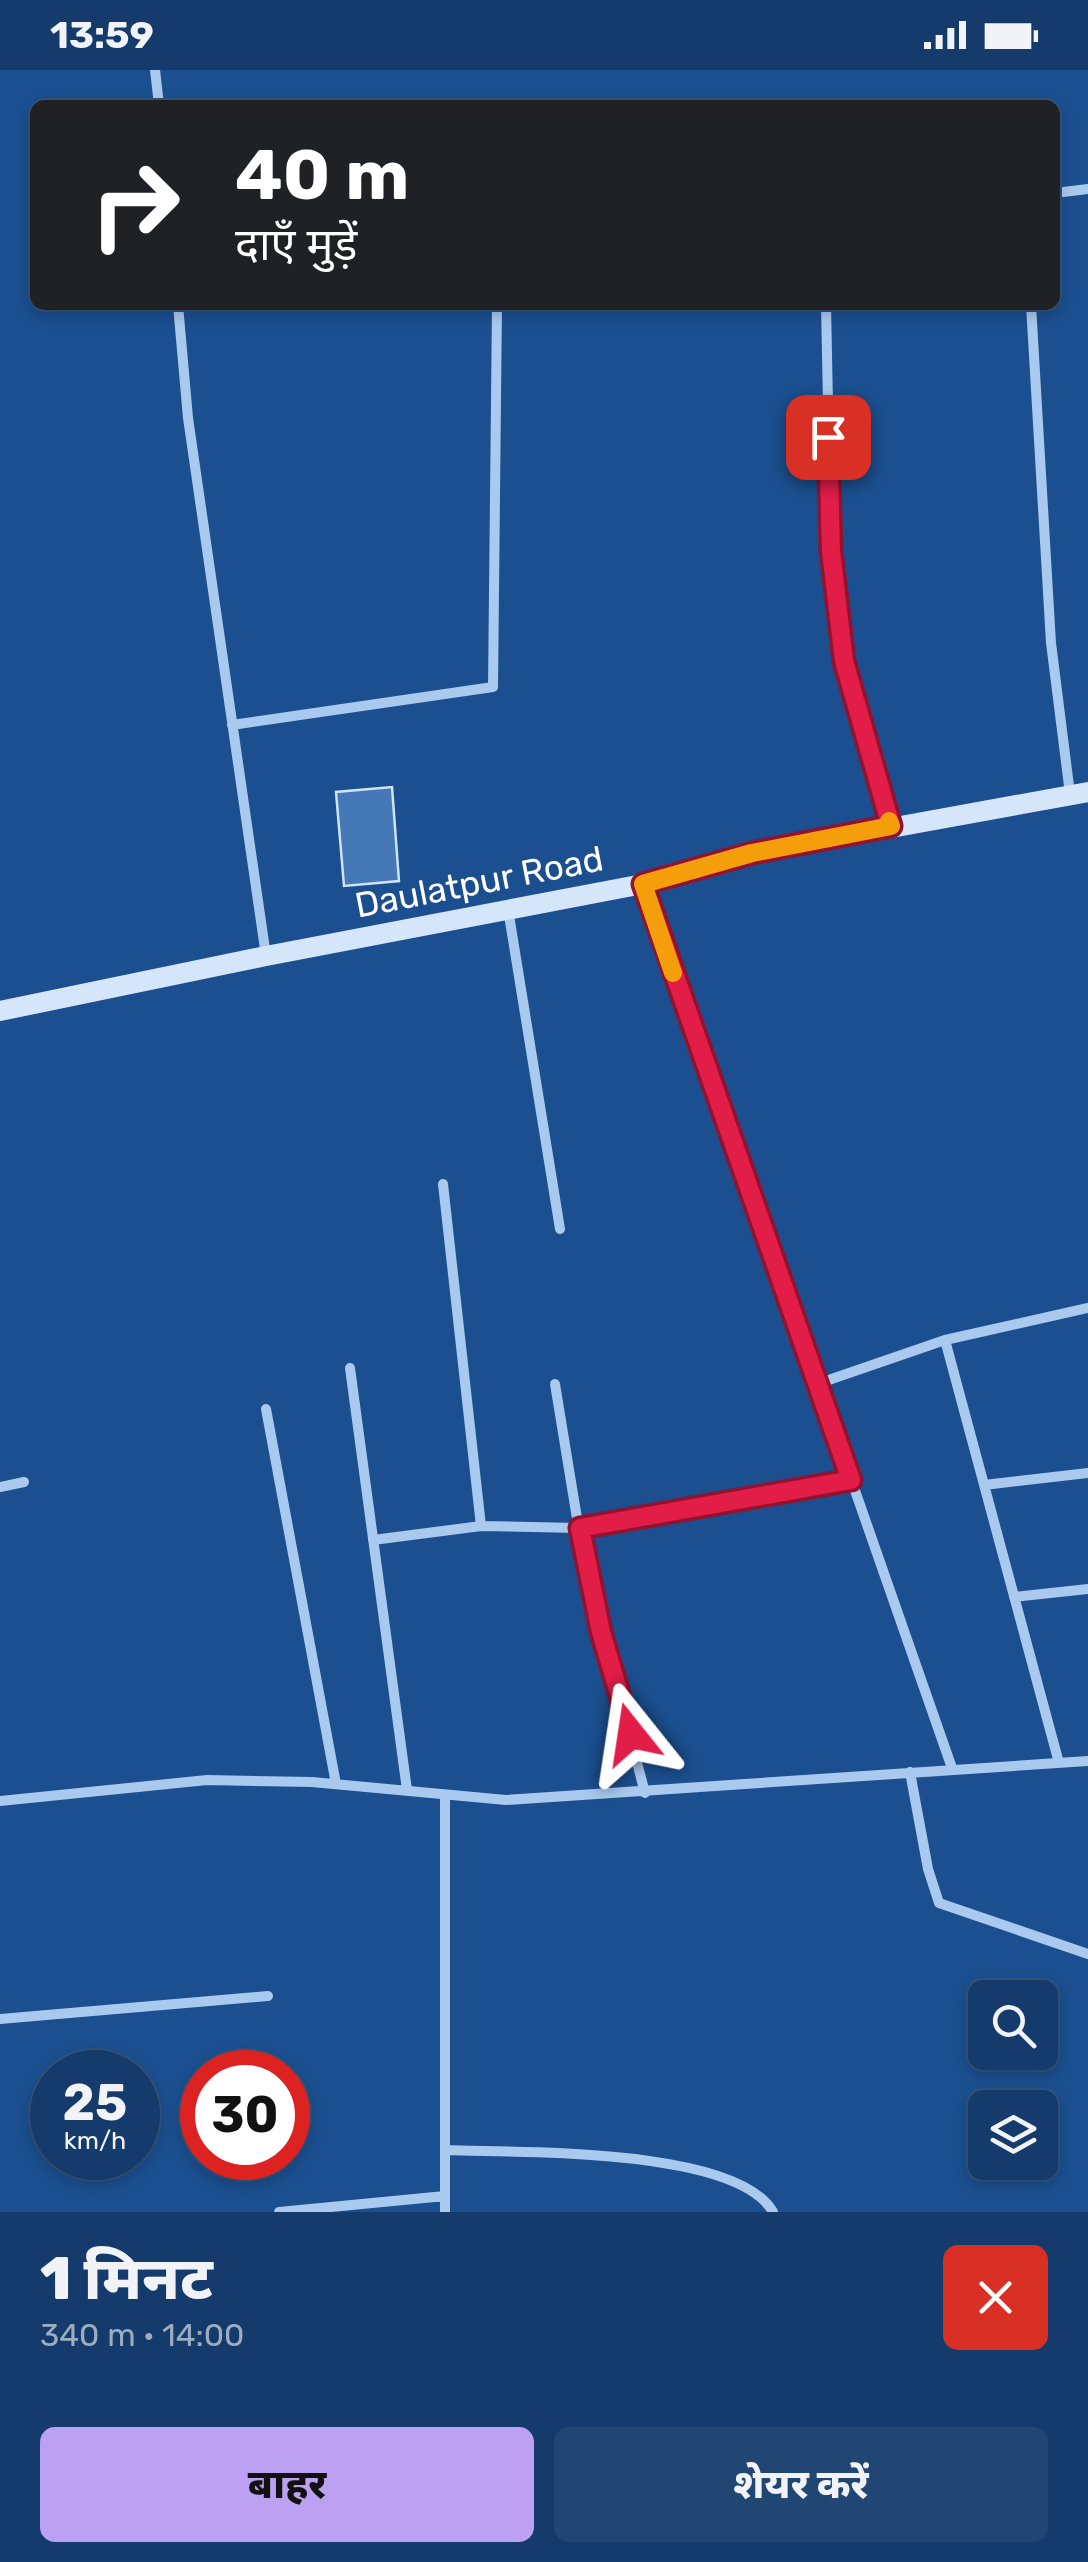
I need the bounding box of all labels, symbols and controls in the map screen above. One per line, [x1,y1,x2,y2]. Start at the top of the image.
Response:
text: 13:59 [50,12,154,58]
text: 40 m [235,134,409,217]
icon: right [70,140,200,270]
text: दाएँ मुड़ें [235,218,357,271]
pin [786,395,871,480]
icon: arrive [801,410,856,465]
street label: Daulatpur Road [351,837,607,927]
position arrow [579,1682,683,1786]
map controls [968,1980,1058,2180]
button: search [968,1980,1058,2070]
speed limit sign: 30 [180,2050,310,2180]
text: 25 [63,2073,127,2133]
button: layers [968,2090,1058,2180]
text: km/h [64,2126,126,2155]
text: 1 मिनट [40,2243,213,2314]
button: close [943,2245,1048,2350]
text: 340 m · 14:00 [40,2316,244,2354]
button: बाहर [40,2427,534,2542]
button: शेयर करें [554,2427,1048,2542]

